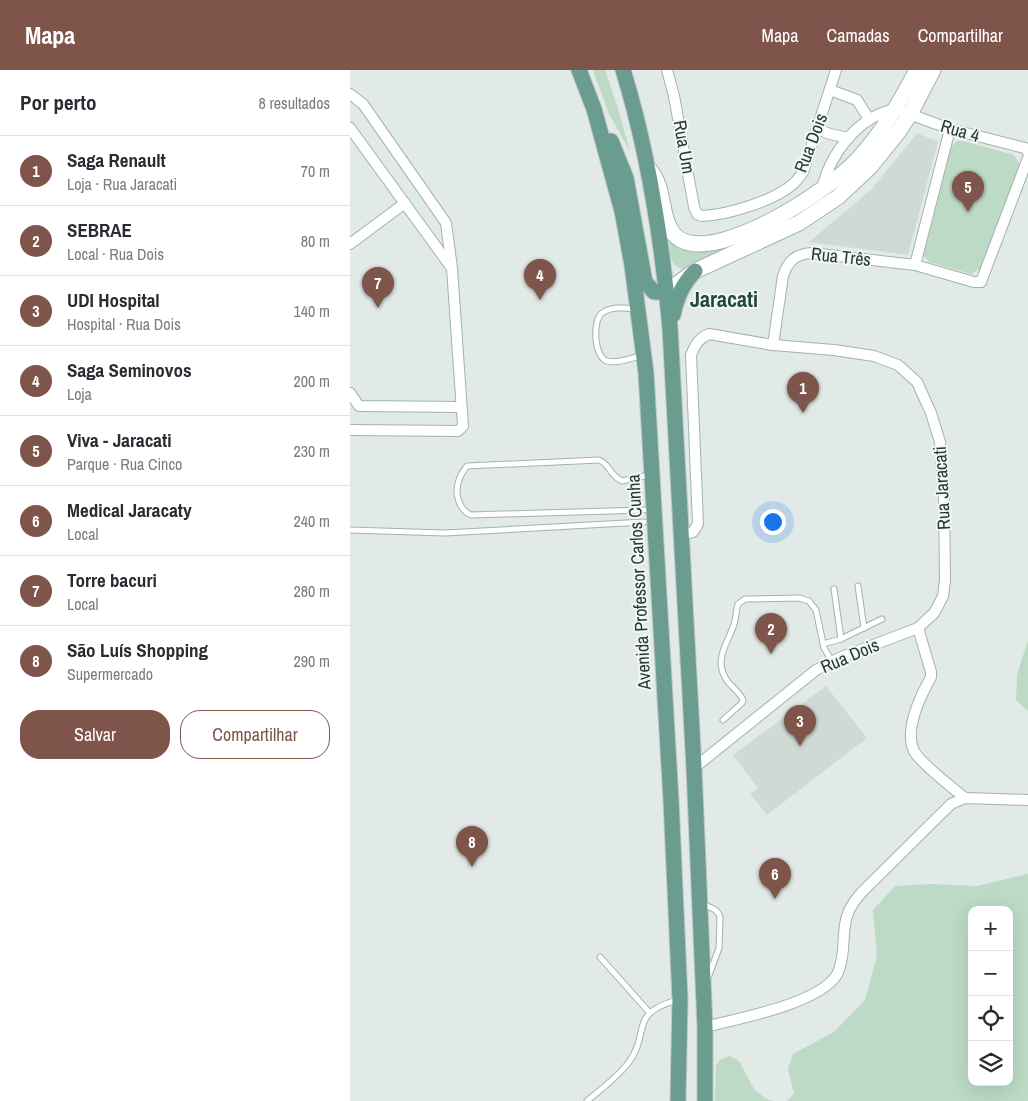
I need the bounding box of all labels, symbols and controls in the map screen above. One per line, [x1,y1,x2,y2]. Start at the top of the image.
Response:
text: Mapa [25,19,75,51]
text: Mapa [762,23,799,48]
text: Camadas [827,23,890,48]
text: Compartilhar [918,23,1003,48]
text: Por perto [20,88,97,117]
text: 8 resultados [259,92,330,114]
street label: Rua Dois [788,110,833,176]
street label: Rua 4 [938,113,983,148]
street label: Rua Um [667,118,702,176]
text: Saga Renault [67,147,166,173]
text: 1 [32,160,40,182]
text: 70 m [301,160,330,182]
pin: 5 [952,171,984,212]
text: Loja · Rua Jaracati [67,173,177,195]
text: SEBRAE [67,217,132,243]
text: 2 [32,230,40,252]
text: 80 m [301,230,330,252]
street label: Rua Três [810,241,872,272]
text: Local · Rua Dois [67,243,164,265]
pin: 4 [524,259,556,300]
pin: 7 [362,267,394,308]
district label: Jaracati [690,284,758,314]
text: UDI Hospital [67,287,160,313]
text: 3 [32,300,40,322]
text: 140 m [294,300,330,322]
text: Hospital · Rua Dois [67,313,181,335]
text: Saga Seminovos [67,357,192,383]
text: 4 [32,370,40,392]
text: 200 m [294,370,330,392]
pin: 1 [787,372,819,413]
text: Loja [67,383,92,405]
text: Viva - Jaracati [67,427,172,453]
text: 5 [32,440,40,462]
text: 230 m [294,440,330,462]
street label: Rua Jaracati [927,446,956,530]
text: Parque · Rua Cinco [67,453,182,475]
street label: Avenida Professor Carlos Cunha [620,474,657,691]
text: Medical Jaracaty [67,497,192,523]
your location [760,509,786,535]
text: 6 [32,510,40,532]
text: 240 m [294,510,330,532]
text: Local [67,523,98,545]
text: Torre bacuri [67,567,157,593]
text: 7 [32,580,40,602]
text: 280 m [294,580,330,602]
text: Local [67,593,98,615]
pin: 2 [755,613,787,654]
street label: Rua Dois [817,632,883,679]
text: São Luís Shopping [67,637,208,663]
text: 8 [32,650,40,672]
text: 290 m [294,650,330,672]
text: Supermercado [67,663,153,685]
pin: 3 [784,705,816,746]
button: Salvar [20,710,170,759]
button: Compartilhar [180,710,330,759]
pin: 8 [456,826,488,867]
pin: 6 [759,858,791,899]
map controls [968,906,1013,1086]
button: + [968,906,1013,951]
button: − [968,951,1013,996]
button: locate [968,996,1013,1041]
button: layers [968,1041,1013,1086]

